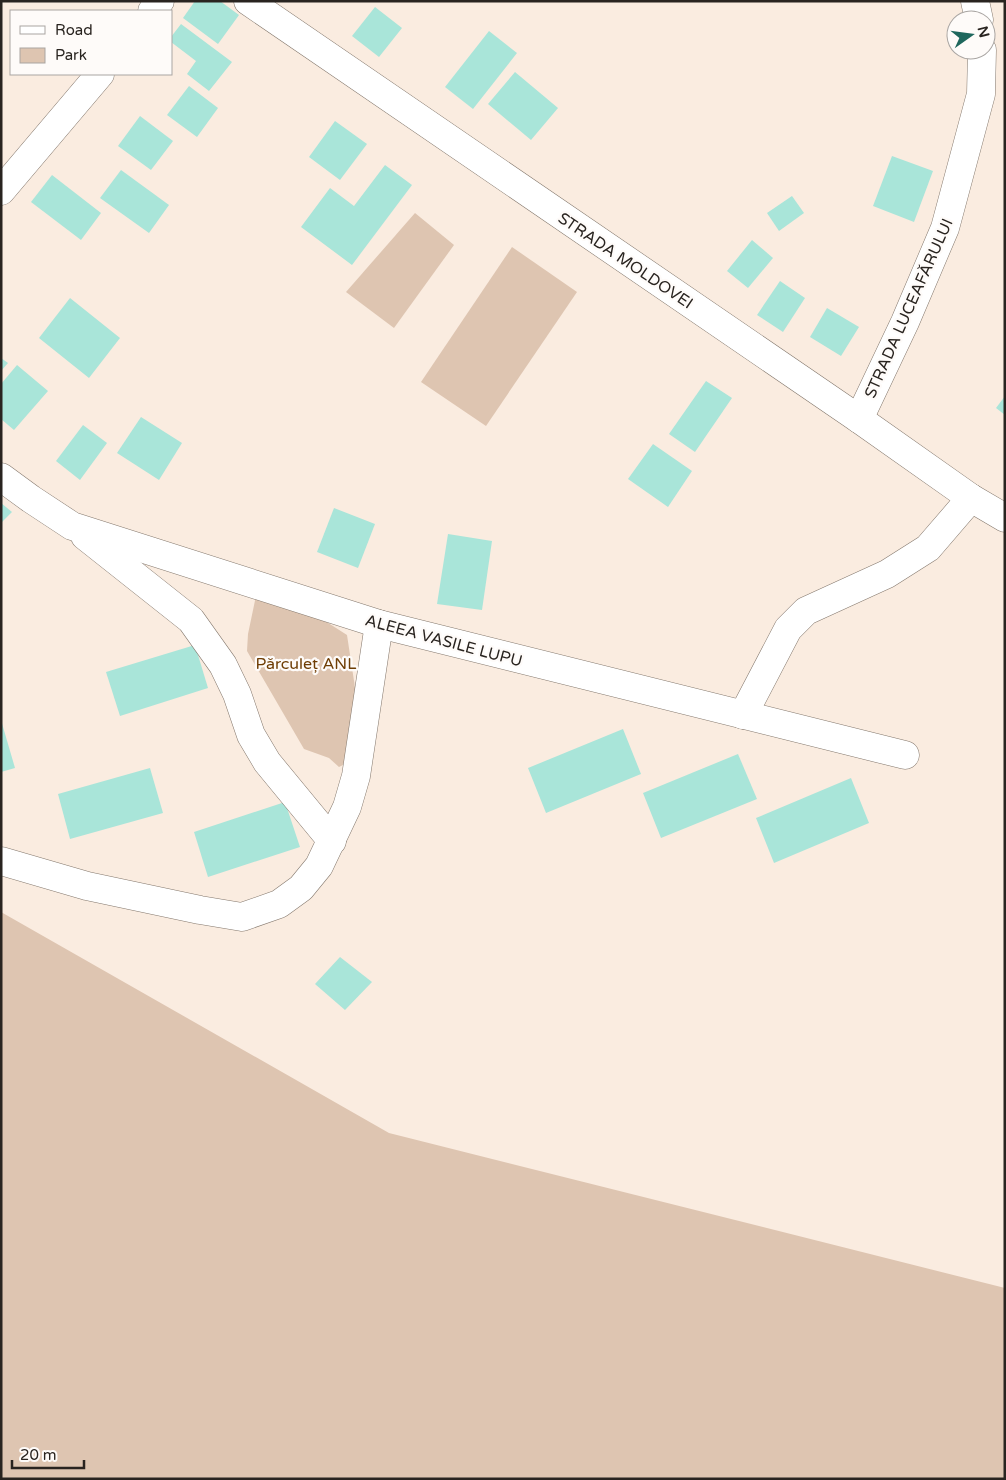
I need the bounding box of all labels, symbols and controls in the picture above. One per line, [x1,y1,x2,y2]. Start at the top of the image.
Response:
legend [10,10,172,75]
north arrow [946,10,996,60]
text: Road [55,21,93,39]
text: N [974,24,993,39]
text: Park [55,46,87,64]
street label: STRADA MOLDOVEI [554,208,697,313]
street label: STRADA LUCEAFĂRULUI [860,216,958,401]
street label: ALEEA VASILE LUPU [363,610,525,672]
park label: Părculeț ANL [256,654,356,674]
scale bar [12,1438,85,1470]
text: 20 m [20,1446,57,1464]

